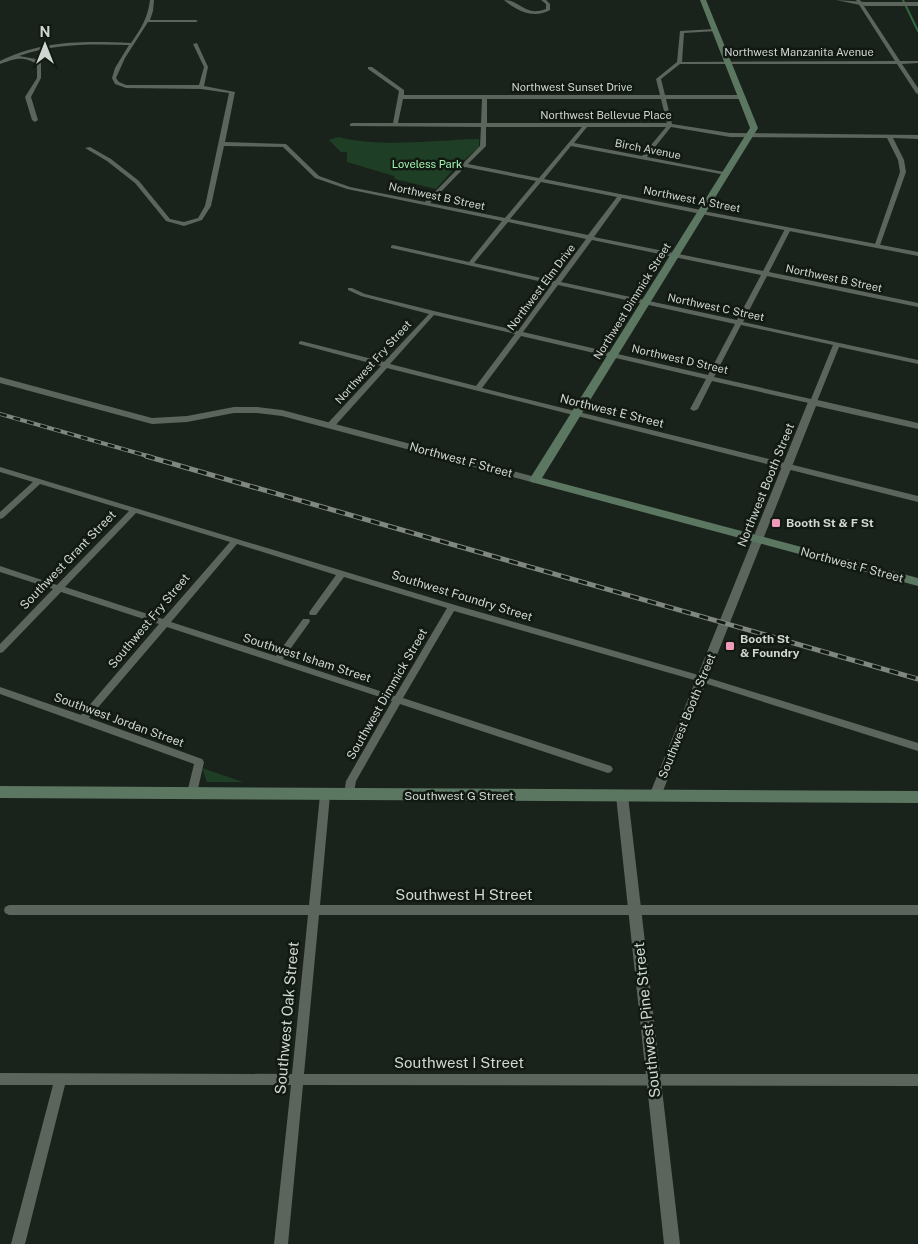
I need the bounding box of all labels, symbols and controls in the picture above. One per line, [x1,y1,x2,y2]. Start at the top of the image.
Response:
north arrow [20,20,70,70]
text: N [40,24,50,40]
street label: Northwest Manzanita Avenue [724,46,874,58]
street label: Northwest Sunset Drive [511,81,633,93]
street label: Northwest Bellevue Place [540,109,672,121]
street label: Birch Avenue [614,137,682,161]
park label: Loveless Park [392,158,462,170]
street label: Northwest B Street [388,180,486,212]
street label: Northwest A Street [642,184,742,214]
street label: Northwest Dimmick Street [591,241,673,361]
street label: Northwest Elm Drive [505,242,577,332]
street label: Northwest B Street [785,262,883,294]
street label: Northwest C Street [667,291,765,323]
street label: Northwest Fry Street [333,318,413,406]
street label: Northwest D Street [631,342,729,376]
street label: Northwest E Street [559,391,666,431]
street label: Northwest Booth Street [735,421,797,549]
street label: Northwest F Street [408,439,514,481]
street label: Southwest Grant Street [17,507,119,612]
place label: Booth St & F St [786,516,874,530]
marker: Booth St & F St [770,517,782,529]
street label: Northwest F Street [799,544,905,586]
street label: Southwest Foundry Street [390,568,535,624]
street label: Southwest Fry Street [105,571,193,671]
street label: Southwest Dimmick Street [344,626,430,762]
street label: Southwest Isham Street [241,631,373,685]
place label: Booth St & Foundry [740,632,800,660]
marker: Booth St & Foundry [724,640,736,652]
street label: Southwest Booth Street [655,651,719,781]
street label: Southwest Jordan Street [52,690,186,750]
street label: Southwest G Street [404,789,514,803]
street label: Southwest H Street [395,886,533,903]
street label: Southwest Oak Street [271,941,302,1095]
street label: Southwest Pine Street [630,941,663,1099]
street label: Southwest I Street [394,1054,524,1071]

